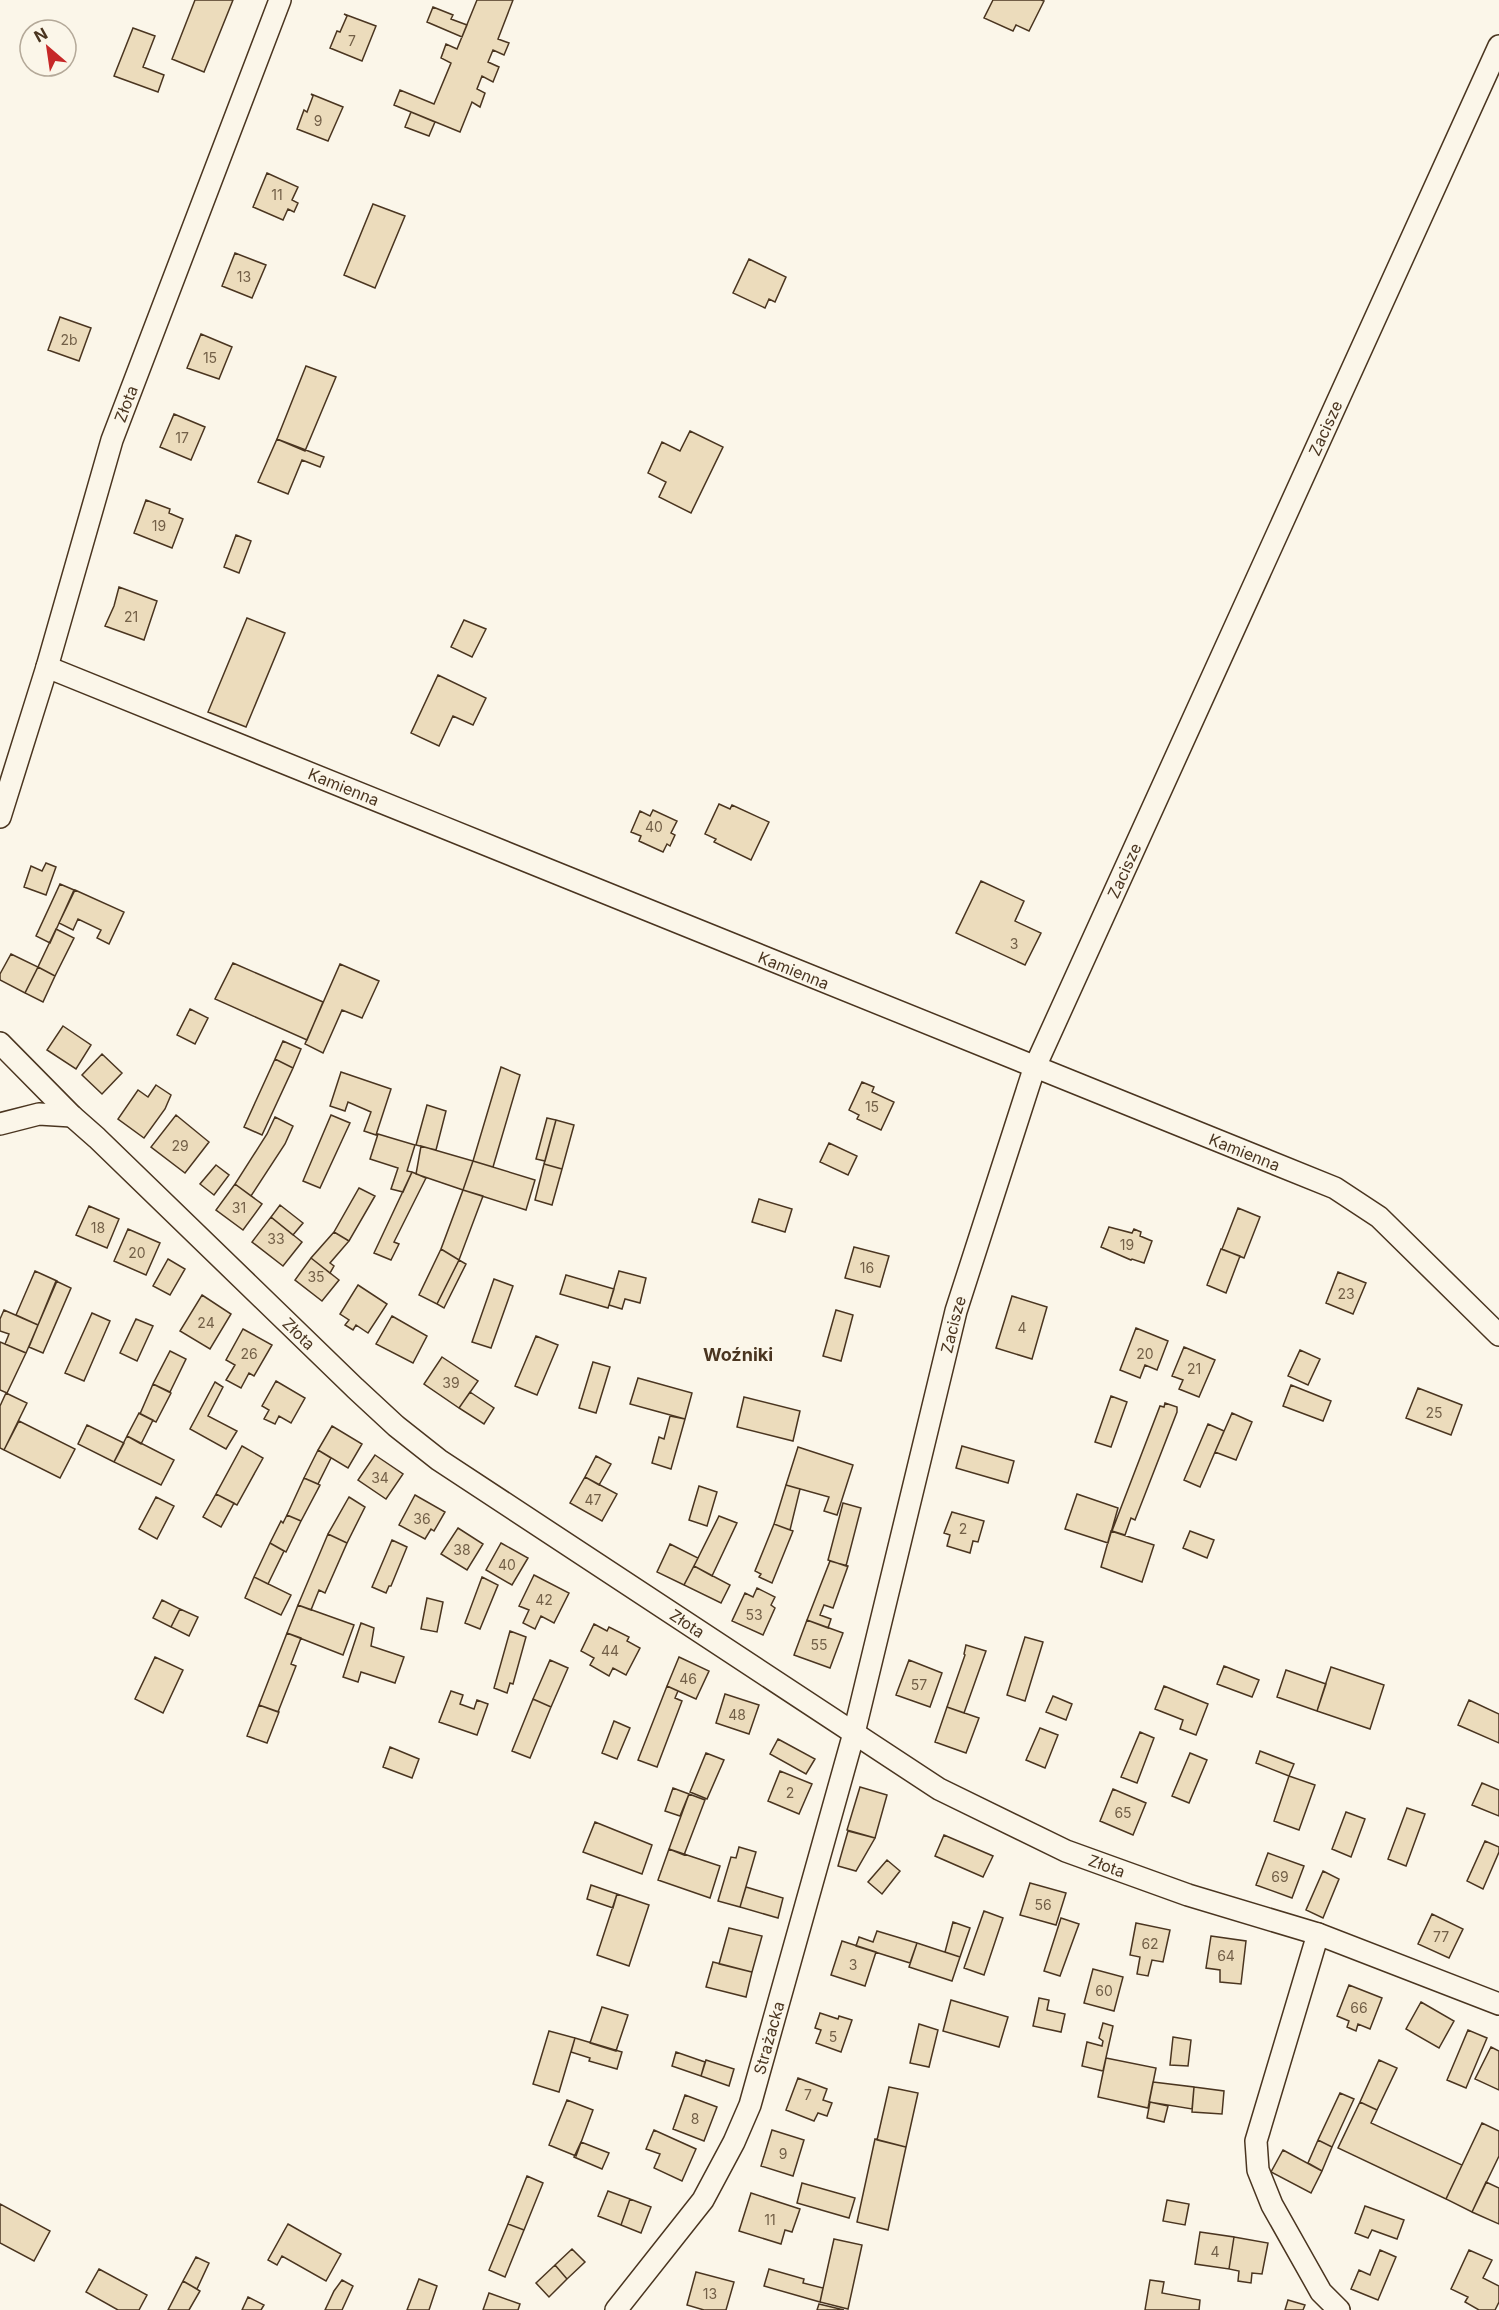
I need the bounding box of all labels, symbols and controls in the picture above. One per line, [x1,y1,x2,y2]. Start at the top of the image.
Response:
north arrow [18,18,78,78]
text: N [31,23,51,47]
house number: 7 [348,32,356,49]
house number: 9 [314,112,322,129]
house number: 11 [271,186,283,203]
house number: 13 [237,268,251,285]
house number: 2b [60,331,78,348]
house number: 15 [203,349,217,366]
street label: Złota [110,383,142,425]
street label: Zacisze [1304,397,1347,459]
house number: 17 [175,429,189,446]
house number: 19 [152,517,166,534]
house number: 21 [124,608,138,625]
street label: Kamienna [305,763,382,810]
house number: 40 [645,818,663,835]
street label: Zacisze [1103,840,1145,901]
house number: 3 [1010,935,1018,952]
street label: Kamienna [755,947,832,994]
house number: 15 [865,1098,879,1115]
street label: Kamienna [1206,1129,1283,1175]
house number: 29 [171,1137,189,1154]
house number: 31 [232,1199,246,1216]
house number: 18 [91,1219,105,1236]
house number: 33 [267,1230,285,1247]
house number: 19 [1120,1236,1134,1253]
house number: 20 [128,1244,146,1261]
house number: 16 [860,1259,874,1276]
house number: 35 [307,1268,325,1285]
house number: 23 [1337,1285,1355,1302]
street label: Zacisze [936,1293,970,1355]
street label: Złota [278,1313,319,1354]
house number: 24 [197,1314,215,1331]
house number: 4 [1017,1319,1027,1336]
district label: Woźniki [703,1344,773,1365]
house number: 26 [240,1345,258,1362]
house number: 20 [1136,1345,1154,1362]
house number: 21 [1187,1360,1201,1377]
house number: 39 [442,1374,460,1391]
house number: 25 [1425,1404,1443,1421]
house number: 34 [371,1469,389,1486]
house number: 47 [585,1491,602,1508]
house number: 36 [413,1510,431,1527]
house number: 2 [959,1520,967,1537]
house number: 38 [453,1541,471,1558]
house number: 40 [498,1556,516,1573]
house number: 42 [535,1591,553,1608]
street label: Złota [666,1605,709,1642]
house number: 53 [745,1606,763,1623]
house number: 55 [810,1636,828,1653]
house number: 44 [601,1642,619,1659]
house number: 46 [679,1670,697,1687]
house number: 57 [911,1676,927,1693]
house number: 48 [728,1706,746,1723]
house number: 2 [786,1784,794,1801]
house number: 65 [1114,1804,1132,1821]
street label: Złota [1086,1850,1128,1882]
house number: 69 [1271,1868,1289,1885]
house number: 56 [1034,1896,1052,1913]
house number: 77 [1433,1928,1449,1945]
house number: 62 [1141,1935,1159,1952]
house number: 64 [1217,1947,1235,1964]
house number: 3 [849,1956,857,1973]
house number: 60 [1095,1982,1113,1999]
street label: Strażacka [749,1999,789,2077]
house number: 66 [1350,1999,1368,2016]
house number: 5 [829,2028,837,2045]
house number: 7 [804,2086,812,2103]
house number: 8 [691,2110,699,2127]
house number: 9 [779,2145,787,2162]
house number: 11 [764,2211,776,2228]
house number: 4 [1210,2243,1220,2260]
house number: 13 [703,2285,717,2302]

